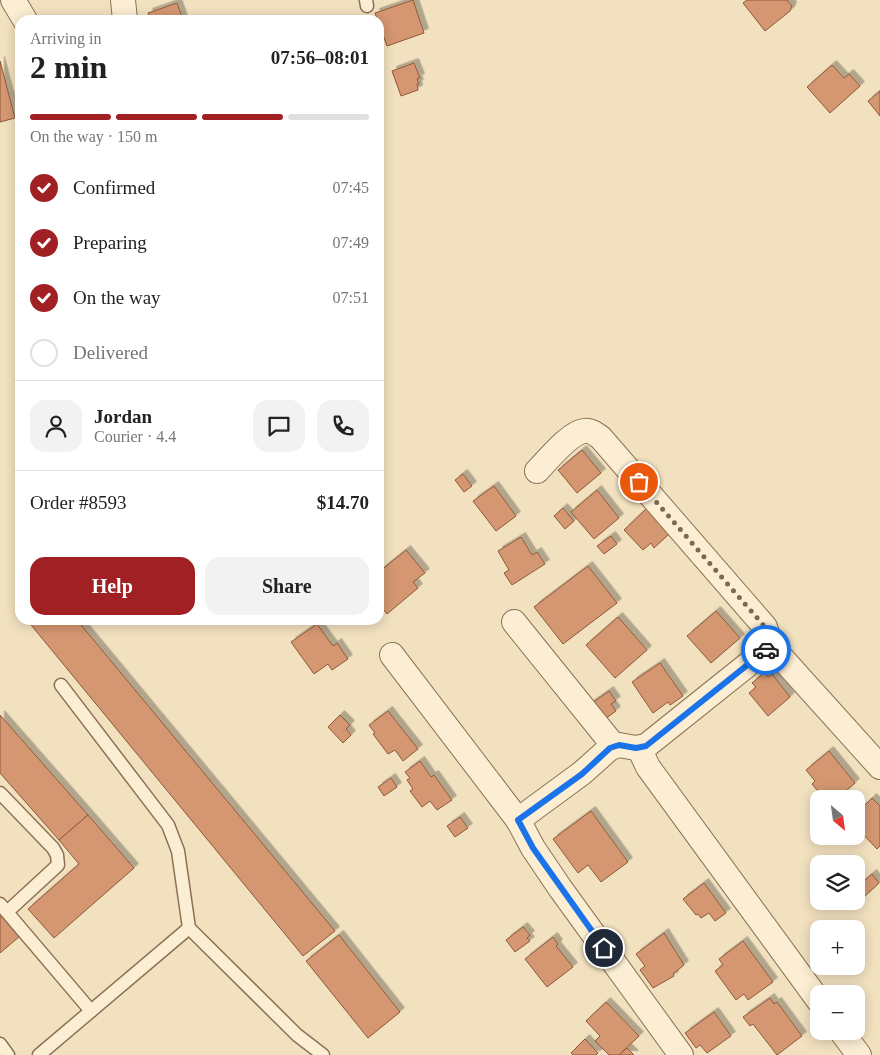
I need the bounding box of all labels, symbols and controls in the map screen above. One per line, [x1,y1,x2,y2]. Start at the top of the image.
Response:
text: Arriving in [30,30,102,47]
text: 07:56–08:01 [271,47,369,68]
text: 2 min [30,49,107,85]
text: On the way · 150 m [30,128,158,145]
icon: check [30,174,58,202]
text: Confirmed [73,177,155,198]
text: 07:45 [333,179,369,196]
icon: check [30,229,58,257]
text: Preparing [73,232,147,253]
text: 07:49 [333,234,369,251]
icon: check [30,284,58,312]
text: On the way [73,287,161,308]
text: 07:51 [333,289,369,306]
text: Delivered [73,342,148,363]
button: person [30,400,82,452]
button: chat [253,400,305,452]
button: phone [317,400,369,452]
text: Jordan [94,406,152,427]
text: Courier · 4.4 [94,428,176,445]
pin [618,461,660,503]
icon: bag [625,468,653,496]
text: Order #8593 [30,492,127,513]
text: $14.70 [317,492,369,513]
button: Help [30,557,195,615]
button: Share [205,557,369,615]
courier [741,625,791,675]
icon: car [752,636,780,664]
north arrow [810,790,865,845]
map controls [810,790,865,1040]
button: layers [810,855,865,910]
button: + [810,920,865,975]
pin [583,927,625,969]
icon: home [590,934,618,962]
button: − [810,985,865,1040]

